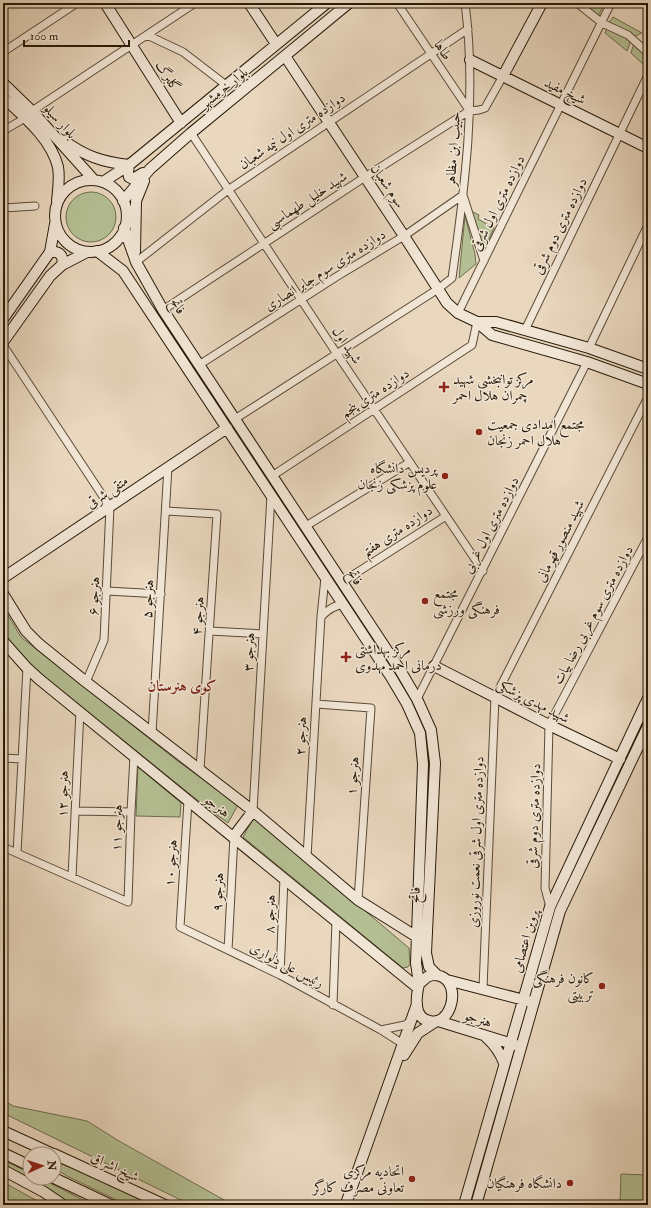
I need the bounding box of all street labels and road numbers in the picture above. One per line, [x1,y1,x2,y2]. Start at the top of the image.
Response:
street label: طاها [430,37,456,63]
street label: گلبرگ [152,57,184,95]
street label: بلوار خرمشهر [195,63,252,114]
street label: شیخ مفید [540,74,589,112]
street label: دوازده متری اول نیمه شعبان [235,89,349,173]
street label: بلوار سیلو [38,98,80,142]
street label: حبیب ابن مظاهر [442,111,465,189]
street label: دوازده متری اول شرقی [468,152,529,254]
street label: سوم شعبان [364,161,409,214]
street label: شهید خلیل طهماسبی [264,168,352,235]
street label: دوازده متری دوم شرقی [529,175,594,279]
street label: دوازده متری سوم جابر انصاری [261,226,391,318]
street label: فاتح [163,295,190,320]
street label: شهید اول [328,323,366,368]
street label: دوازده متری پنجم [337,364,415,426]
street label: متقی شرقی [83,472,132,514]
street label: دوازده متری اول غربی [459,474,524,577]
street label: شهید منصور قهرمانی [532,497,589,585]
street label: دوازده متری هفتم [358,502,438,564]
street label: دوازده متری سوم غربی رضا بیات [549,543,640,689]
street label: فاتح [340,565,367,591]
street label: هنرجو ۶ [84,576,104,616]
street label: هنرجو ۵ [138,579,158,619]
street label: هنرجو ۴ [188,596,208,636]
street label: هنرجو ۳ [239,632,259,672]
street label: شهید مهدی پزشکی [493,675,573,728]
street label: هنرجو ۲ [291,716,311,756]
street label: هنرجو ۱ [343,756,363,796]
street label: دوازده متری اول شرقی نعمت نوروزی [465,756,488,928]
street label: دوازده متری دوم شرقی [524,763,548,869]
street label: هنرجو ۱۲ [54,770,72,818]
street label: هنرجو [199,790,233,821]
street label: هنرجو ۱۱ [108,804,126,852]
street label: هنرجو ۱۰ [161,839,181,887]
street label: هنرجو ۹ [208,872,228,912]
street label: فاتح [406,886,428,904]
street label: هنرجو ۸ [261,894,279,934]
street label: پروین اعتصامی [508,906,543,974]
street label: رئیس علی دلواری [247,938,327,992]
street label: هنرجو [460,1006,494,1031]
street label: شیخ اشراق [86,1148,142,1189]

